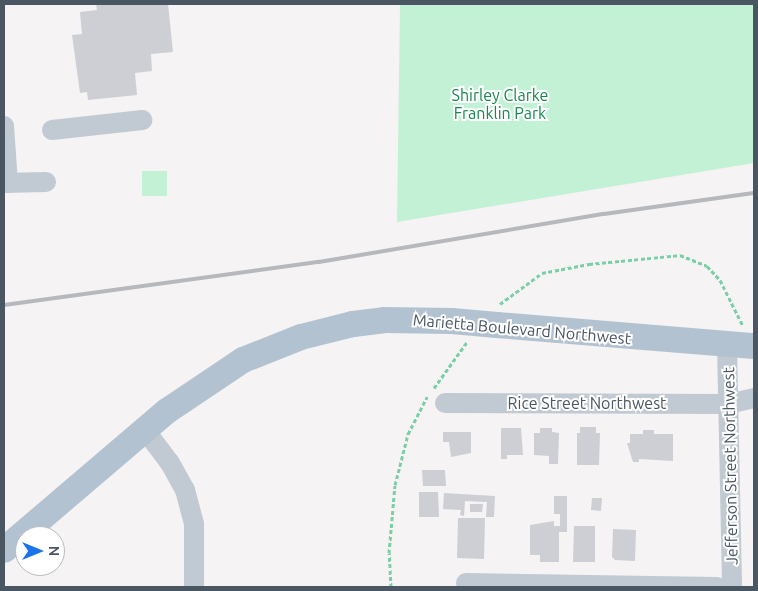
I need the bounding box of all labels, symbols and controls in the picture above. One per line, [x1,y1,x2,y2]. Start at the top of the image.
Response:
park label: Shirley Clarke Franklin Park [452,85,548,123]
street label: Marietta Boulevard Northwest [412,310,632,348]
street label: Jefferson Street Northwest [719,367,741,565]
street label: Rice Street Northwest [508,393,666,413]
north arrow [15,526,65,576]
text: N [46,546,62,556]

